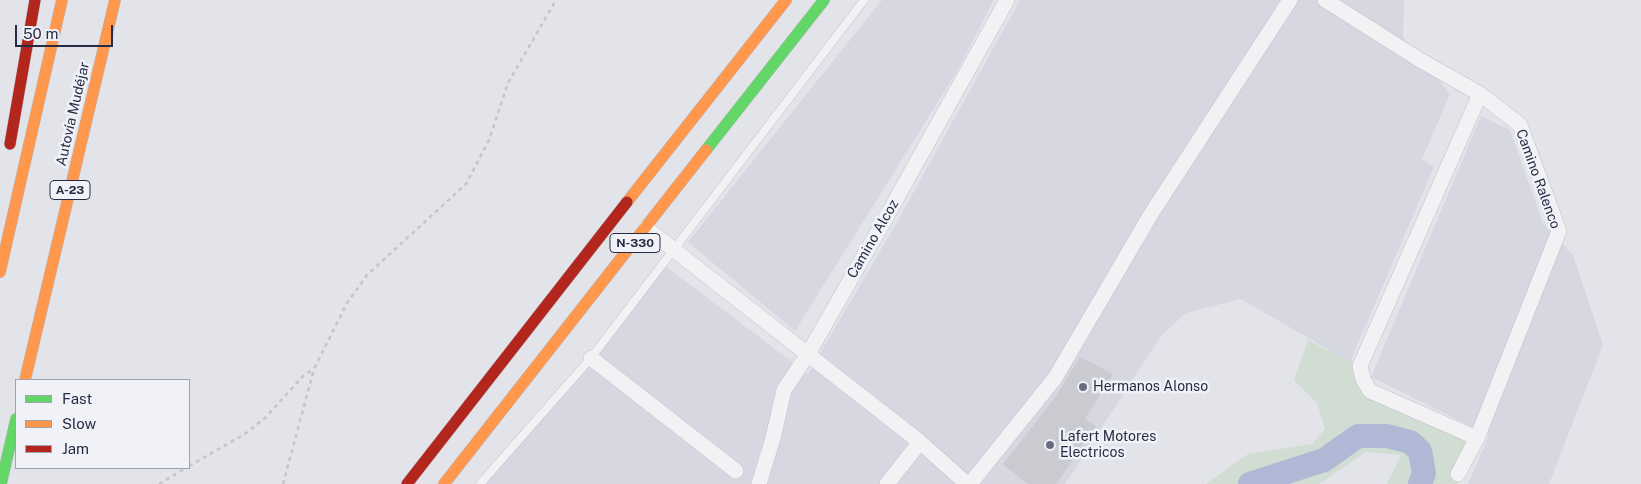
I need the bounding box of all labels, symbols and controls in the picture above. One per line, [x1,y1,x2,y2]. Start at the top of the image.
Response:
scale bar [18,15,115,47]
text: 50 m [23,25,58,42]
street label: Autovía Mudéjar [53,60,93,168]
street label: Camino Ralenco [1512,127,1564,231]
road number: A-23 [50,180,90,200]
street label: Camino Alcoz [844,197,902,281]
road number: N-330 [610,234,660,252]
legend [15,379,190,469]
place label: Hermanos Alonso [1093,379,1208,395]
marker: Hermanos Alonso [1077,381,1089,393]
text: Fast [62,390,92,407]
text: Slow [62,415,96,432]
place label: Lafert Motores Electricos [1060,429,1156,462]
marker: Lafert Motores Electricos [1044,439,1056,451]
text: Jam [62,440,89,457]

